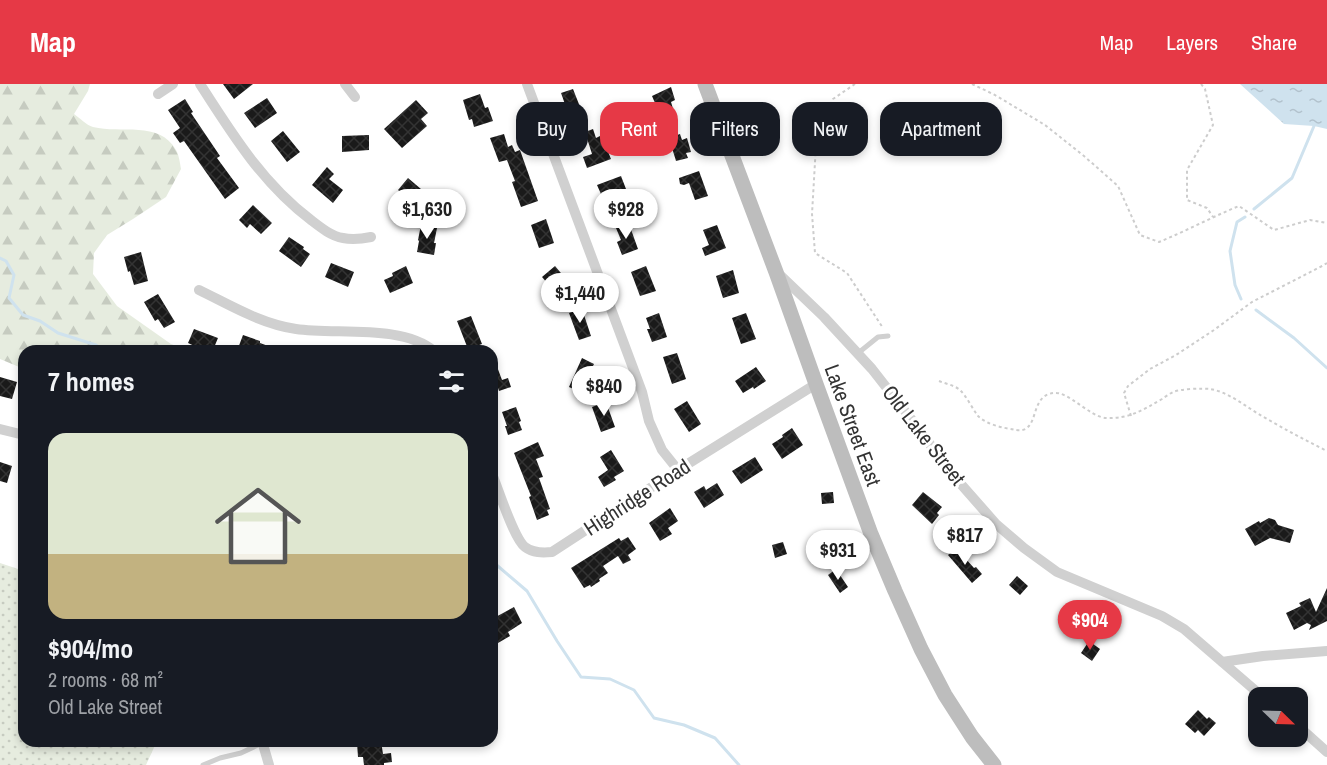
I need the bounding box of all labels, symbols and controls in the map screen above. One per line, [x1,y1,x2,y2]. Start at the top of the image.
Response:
text: Map [30,23,76,61]
text: Map [1100,28,1133,57]
text: Layers [1166,28,1218,57]
text: Share [1251,28,1297,57]
chip: Buy [516,102,588,156]
chip: Rent [600,102,678,156]
chip: Filters [690,102,780,156]
chip: New [792,102,868,156]
chip: Apartment [880,102,1002,156]
pin: $1,630 [378,189,476,240]
pin: $928 [590,189,662,240]
text: $1,630 [402,195,452,222]
text: $928 [608,195,644,222]
pin: $1,440 [531,273,629,324]
text: $1,440 [555,279,605,306]
street label: Lake Street East [818,360,888,490]
text: 7 homes [48,364,135,399]
icon: filters [435,365,468,398]
pin: $840 [568,366,640,417]
text: $840 [586,372,622,399]
street label: Old Lake Street [876,379,972,491]
street label: Highridge Road [578,452,696,542]
icon: home [204,472,312,580]
pin: $817 [929,515,1001,566]
text: $817 [947,521,983,548]
pin: $931 [802,530,874,581]
text: $931 [820,536,856,563]
pin: $904 [1054,600,1126,651]
text: $904 [1072,606,1108,633]
text: $904/mo [48,631,133,666]
text: 2 rooms · 68 m² [48,666,163,693]
north arrow [1248,687,1308,747]
map controls [1248,687,1308,747]
text: Old Lake Street [48,693,162,720]

